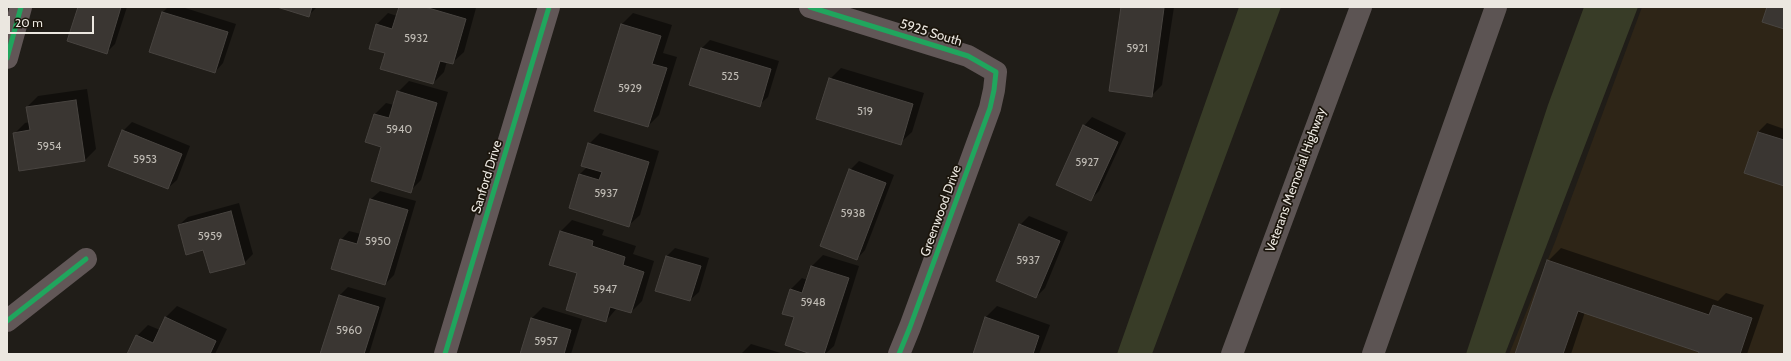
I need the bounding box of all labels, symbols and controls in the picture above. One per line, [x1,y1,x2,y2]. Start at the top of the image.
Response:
scale bar [10,8,96,34]
text: 20 m [15,15,43,30]
street label: 5925 South [898,16,964,50]
house number: 5932 [404,32,428,46]
house number: 5921 [1126,42,1148,56]
house number: 525 [721,70,739,84]
house number: 5929 [618,82,642,96]
house number: 519 [857,105,873,119]
street label: Veterans Memorial Highway [1263,106,1329,254]
house number: 5940 [386,123,412,137]
street label: Sanford Drive [468,139,506,215]
house number: 5954 [37,140,61,154]
house number: 5953 [133,153,157,167]
house number: 5927 [1075,156,1099,170]
street label: Greenwood Drive [917,163,965,259]
house number: 5937 [594,187,618,201]
house number: 5938 [841,207,865,221]
house number: 5959 [198,230,222,244]
house number: 5950 [365,235,391,249]
house number: 5937 [1016,254,1040,268]
house number: 5947 [593,283,617,297]
house number: 5948 [800,296,826,310]
house number: 5960 [336,324,362,338]
house number: 5957 [534,335,558,349]

